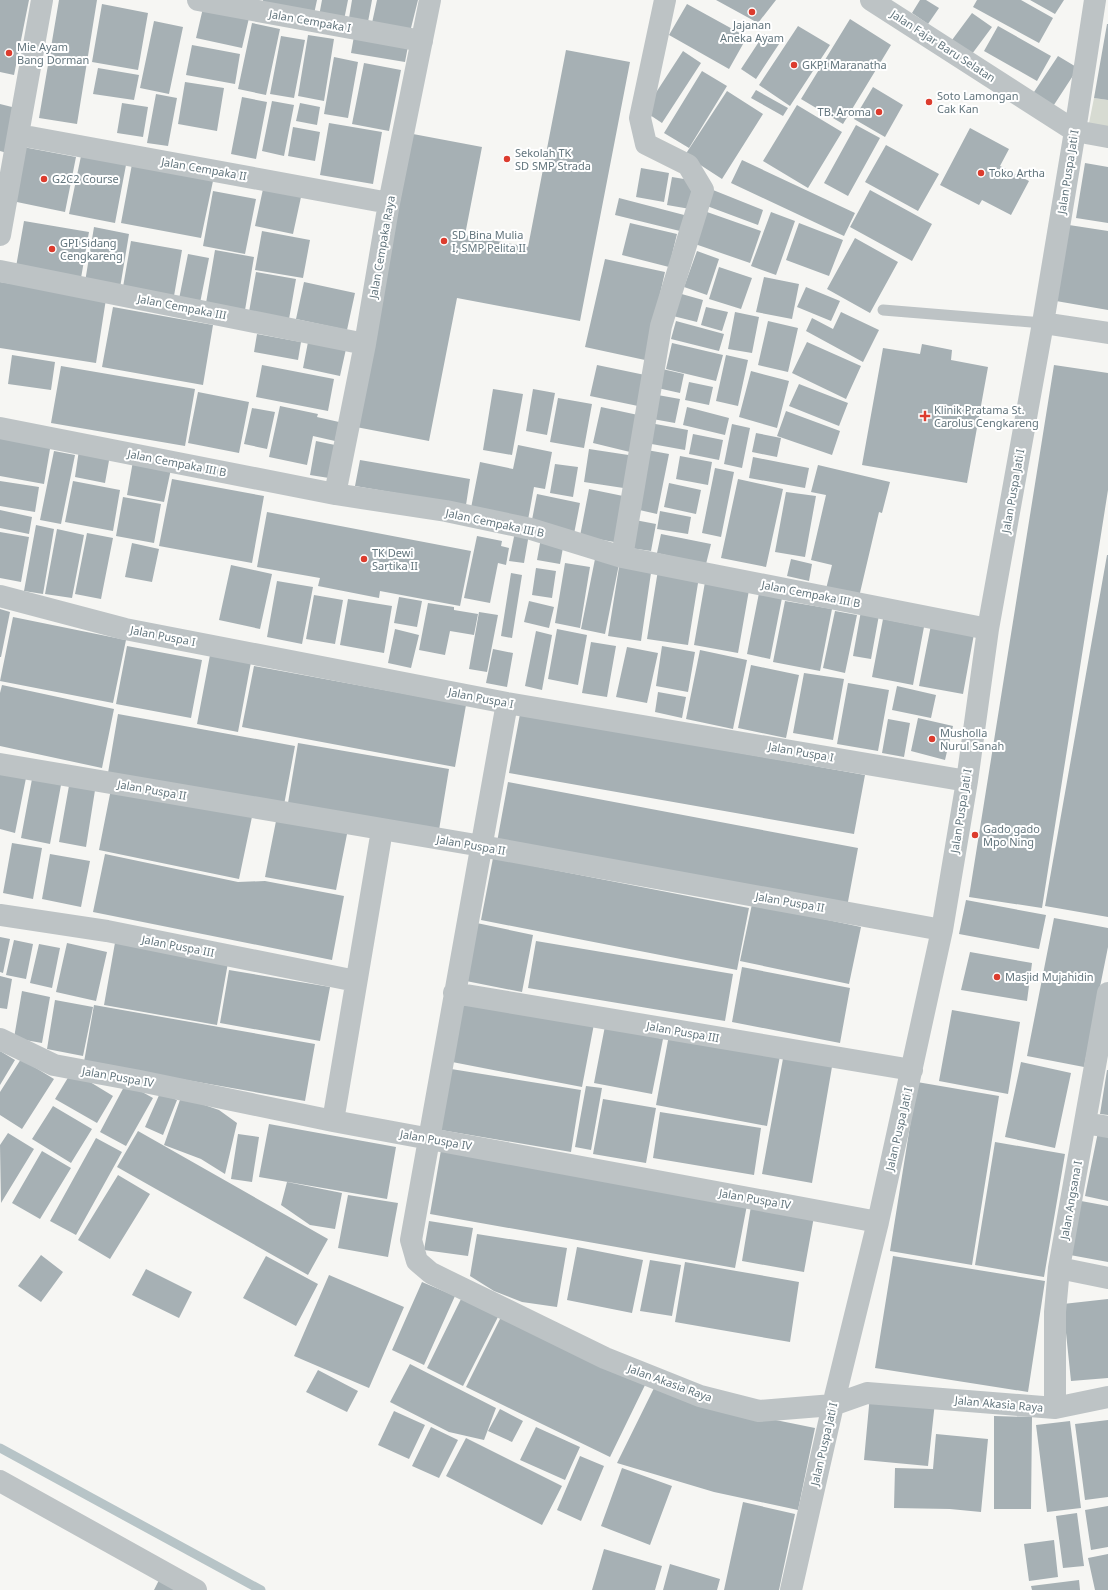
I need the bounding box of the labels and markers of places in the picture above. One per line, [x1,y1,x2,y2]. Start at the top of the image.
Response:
marker: Jajanan Aneka Ayam [747,7,757,17]
place label: Jajanan Aneka Ayam [720,17,784,45]
place label: Mie Ayam Bang Dorman [17,39,89,67]
marker: Mie Ayam Bang Dorman [4,48,14,58]
place label: GKPI Maranatha [802,57,887,72]
marker: GKPI Maranatha [789,60,799,70]
place label: Soto Lamongan Cak Kan [937,88,1019,116]
marker: Soto Lamongan Cak Kan [924,97,934,107]
place label: TB. Aroma [818,104,871,119]
marker: TB. Aroma [874,107,884,117]
place label: Sekolah TK SD SMP Strada [515,145,591,173]
marker: Sekolah TK SD SMP Strada [502,154,512,164]
place label: Toko Artha [989,165,1045,180]
marker: Toko Artha [976,168,986,178]
place label: G2C2 Course [52,171,119,186]
marker: G2C2 Course [39,174,49,184]
place label: SD Bina Mulia I, SMP Pelita II [452,227,526,255]
place label: GPI Sidang Cengkareng [60,235,123,263]
marker: SD Bina Mulia I, SMP Pelita II [439,236,449,246]
marker: GPI Sidang Cengkareng [47,244,57,254]
place label: Klinik Pratama St. Carolus Cengkareng [934,402,1039,430]
marker: Klinik Pratama St. Carolus Cengkareng [919,410,931,422]
place label: TK Dewi Sartika II [372,545,418,573]
marker: TK Dewi Sartika II [359,554,369,564]
place label: Musholla Nurul Sanah [940,725,1004,753]
marker: Musholla Nurul Sanah [927,734,937,744]
place label: Gado gado Mpo Ning [983,821,1040,849]
marker: Gado gado Mpo Ning [970,830,980,840]
place label: Masjid Mujahidin [1005,969,1094,984]
marker: Masjid Mujahidin [992,972,1002,982]

